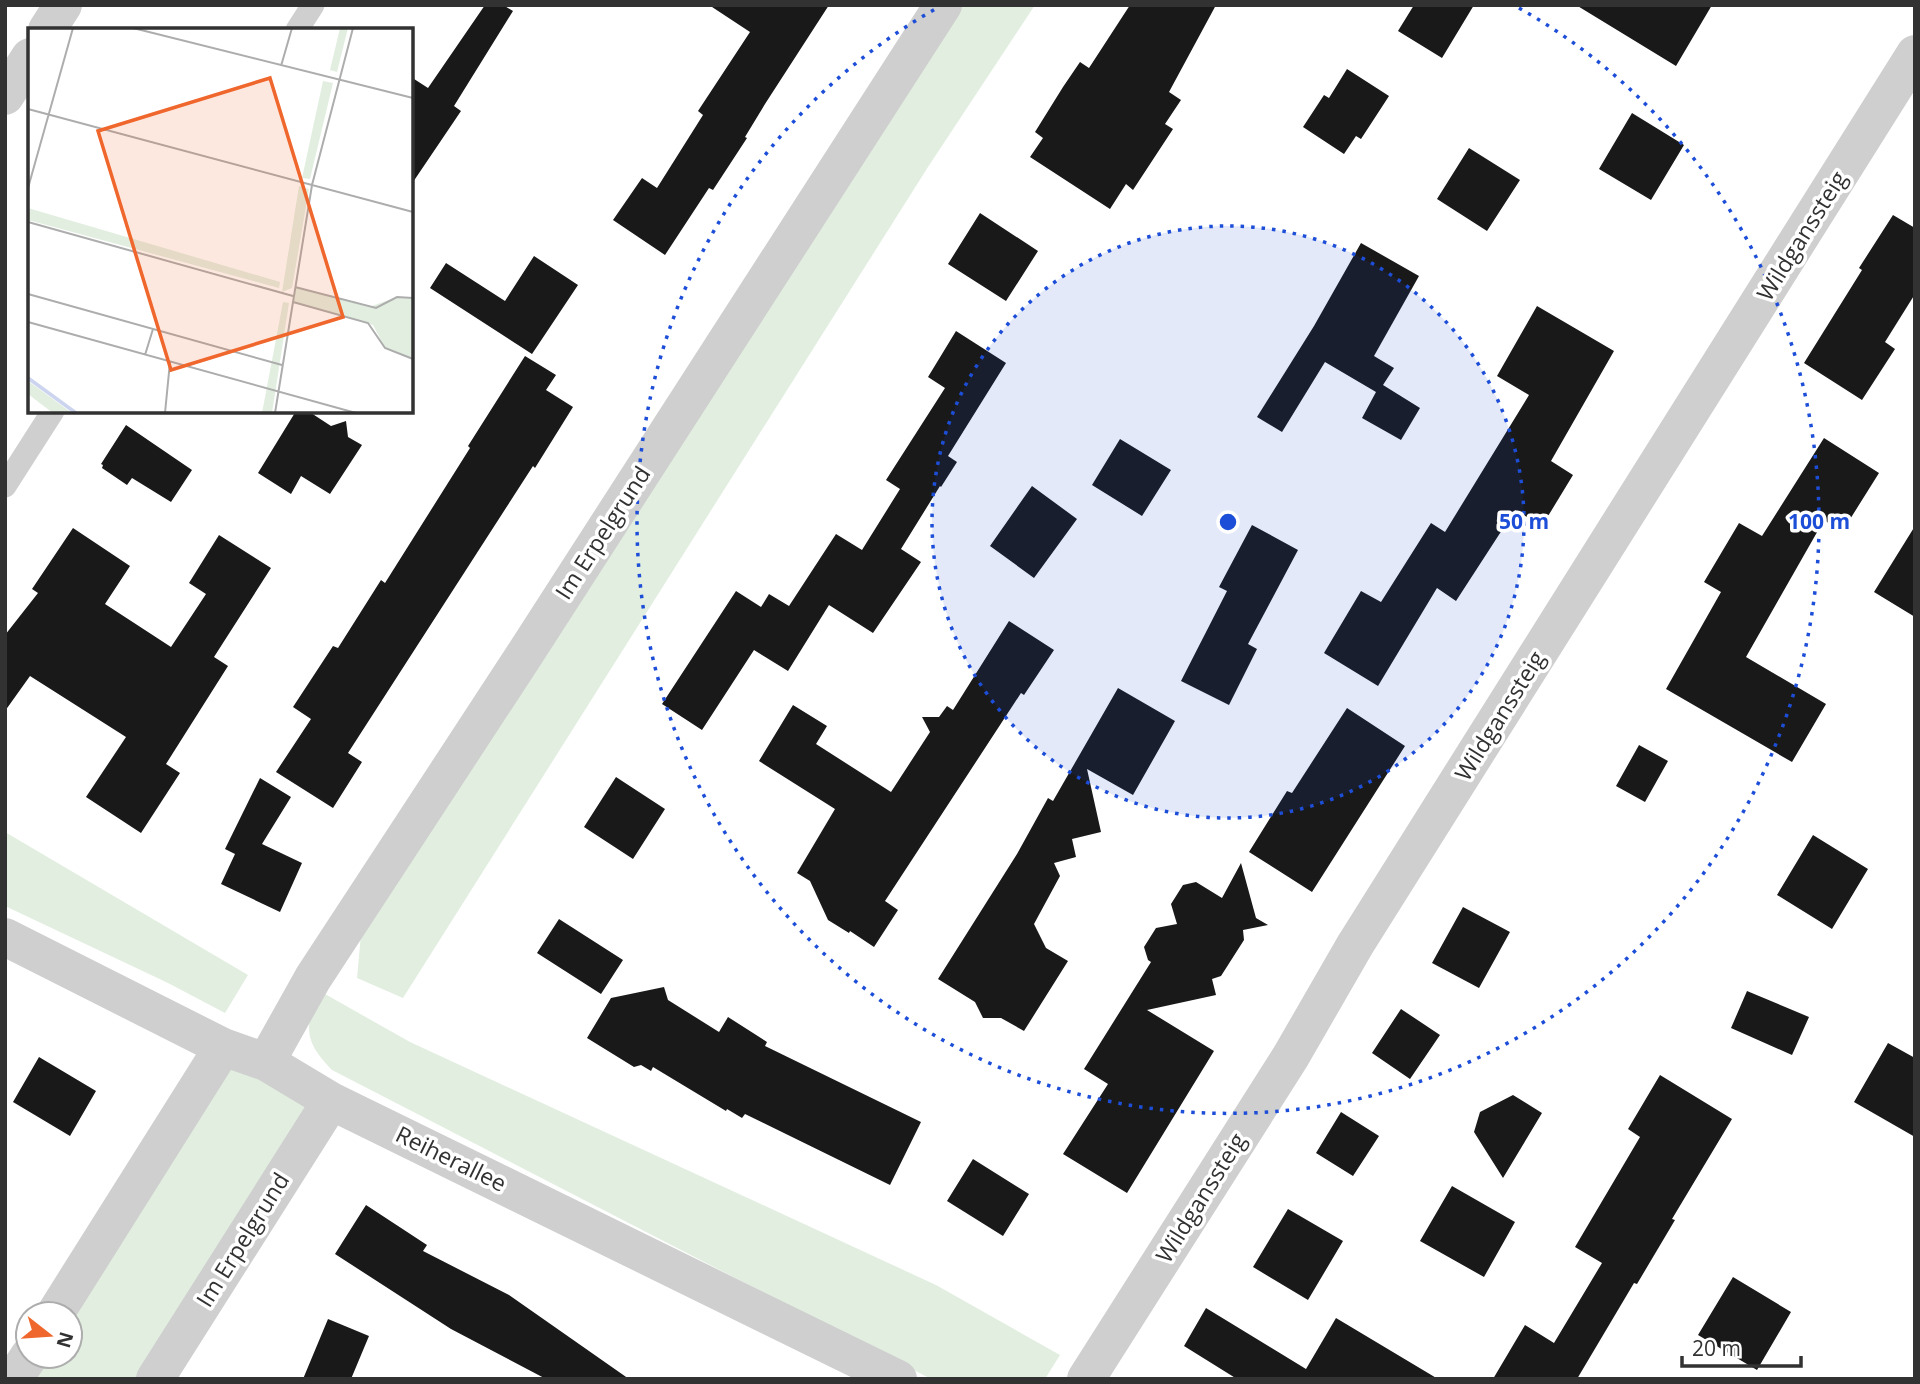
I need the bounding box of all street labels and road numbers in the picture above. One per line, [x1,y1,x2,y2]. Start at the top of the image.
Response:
street label: Wildganssteig [1748,164,1854,307]
street label: Im Erpelgrund [547,460,657,605]
street label: Wildganssteig [1446,644,1552,787]
street label: Reiherallee [391,1118,512,1199]
street label: Wildganssteig [1147,1126,1253,1269]
street label: Im Erpelgrund [188,1166,296,1313]

